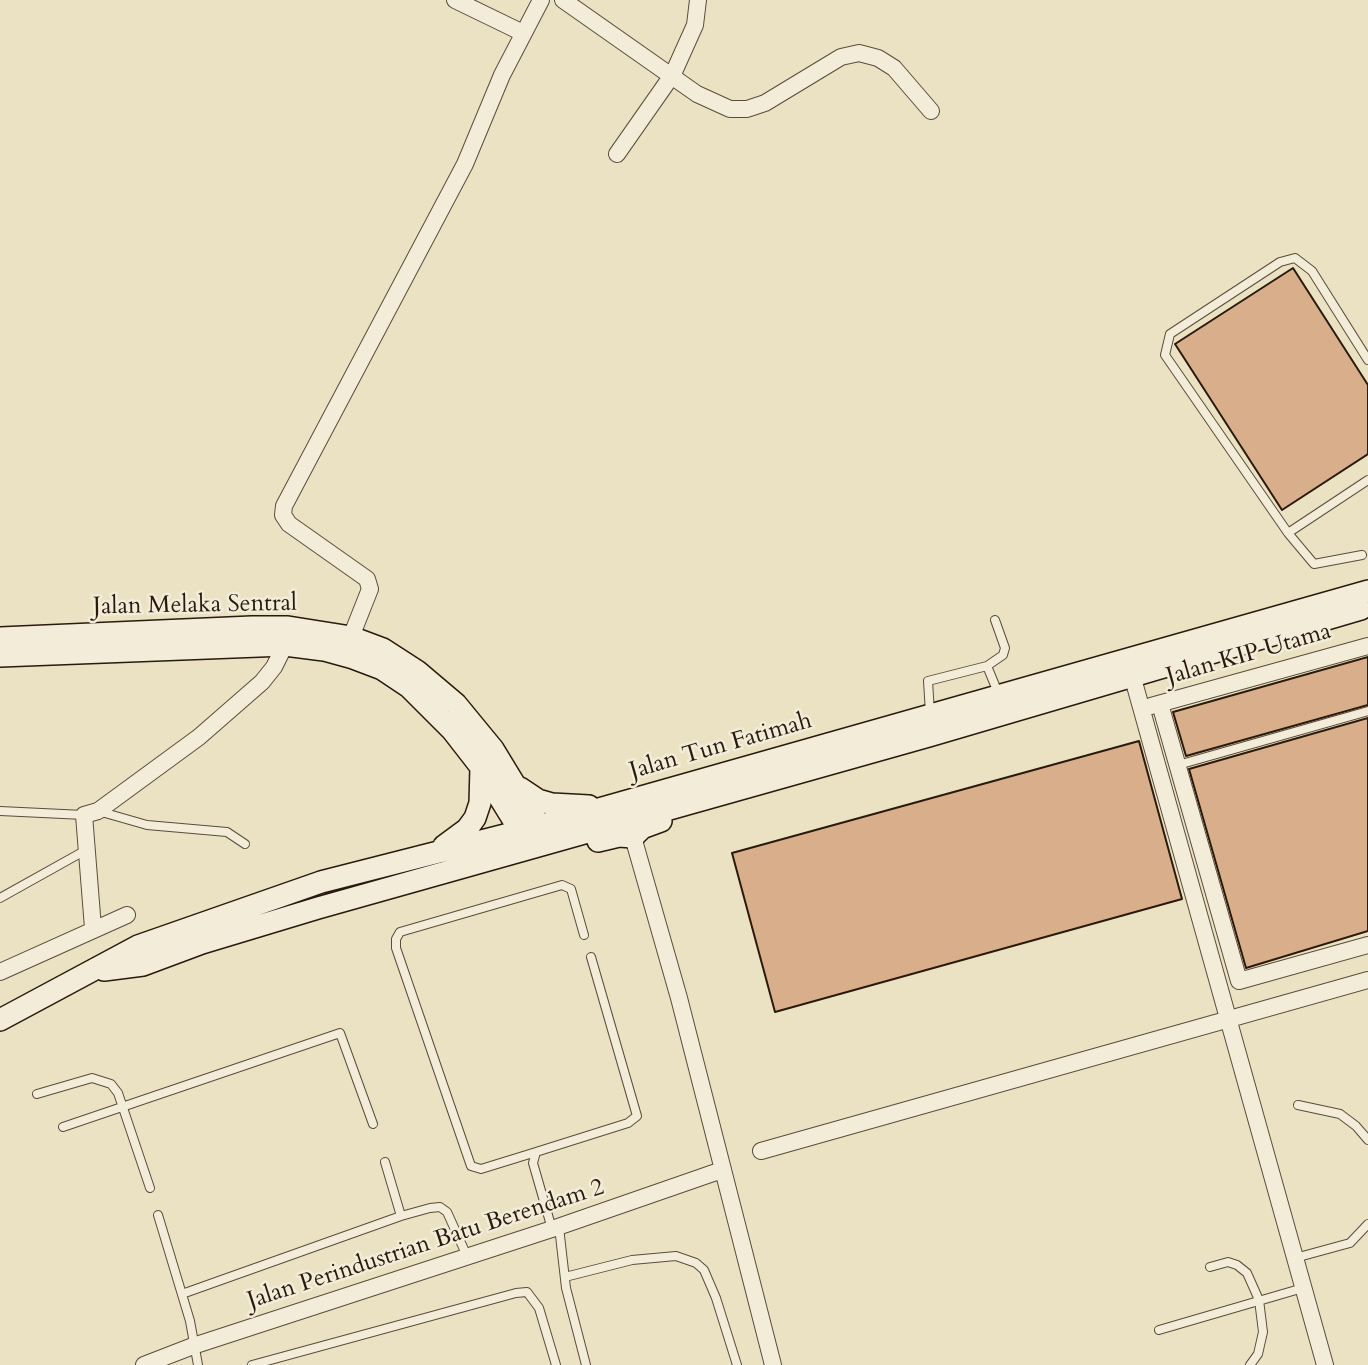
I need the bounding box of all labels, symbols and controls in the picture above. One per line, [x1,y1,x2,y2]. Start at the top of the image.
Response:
street label: Jalan Melaka Sentral [93,590,297,622]
street label: Jalan KIP Utama [1163,618,1335,692]
street label: Jalan Tun Fatimah [627,707,815,787]
street label: Jalan Perindustrian Batu Berendam 2 [244,1174,608,1316]

